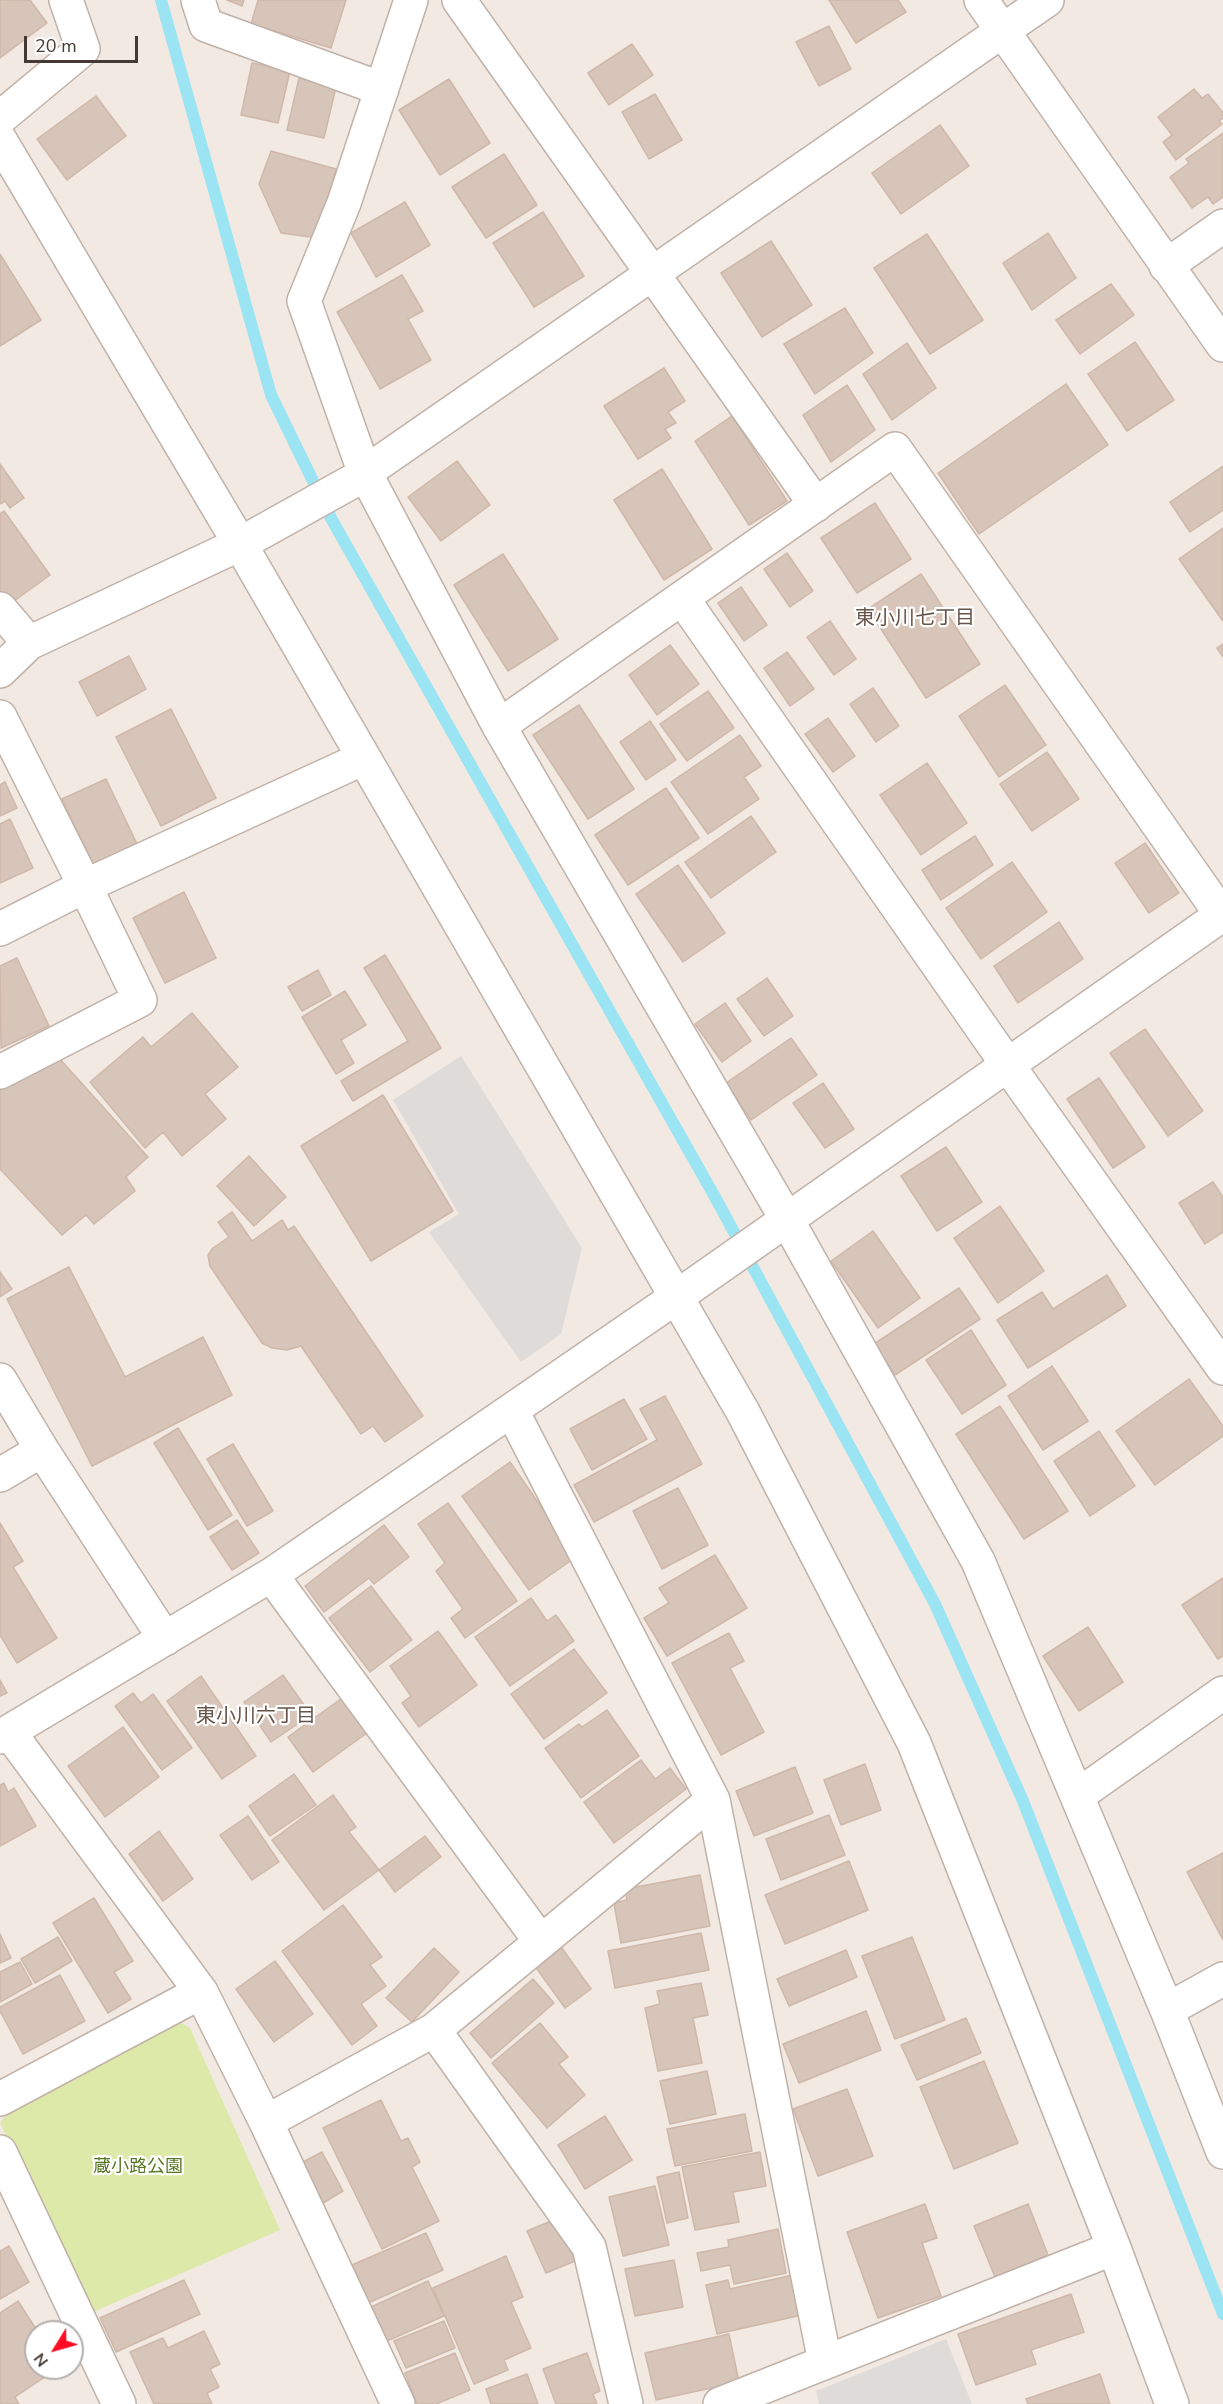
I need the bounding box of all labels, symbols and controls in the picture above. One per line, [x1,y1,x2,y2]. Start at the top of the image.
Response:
scale bar [27,24,141,62]
text: 20 m [35,34,77,58]
district label: 東小川七丁目 [855,607,975,631]
district label: 東小川六丁目 [196,1705,316,1729]
park label: 蔵小路公園 [93,2157,183,2179]
north arrow [24,2320,84,2380]
text: N [29,2348,54,2371]

